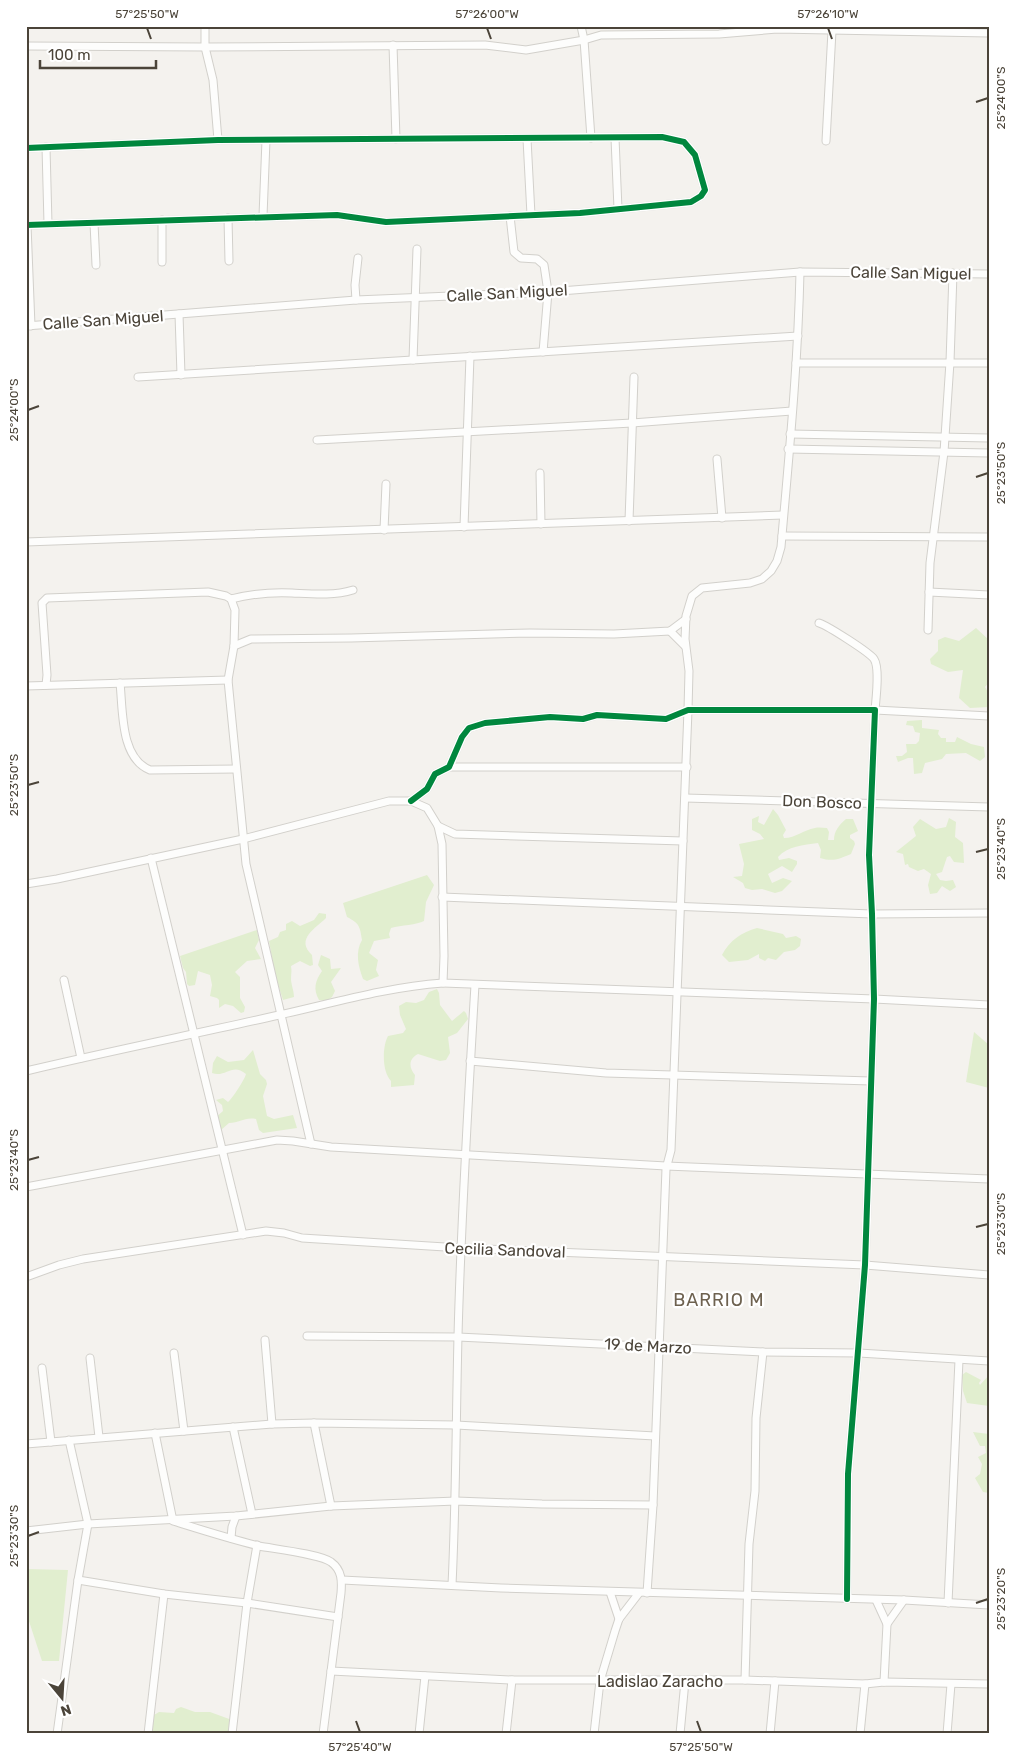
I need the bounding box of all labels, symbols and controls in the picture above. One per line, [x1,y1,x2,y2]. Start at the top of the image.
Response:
text: 57°25'50"W [115,7,179,21]
text: 57°26'00"W [455,7,519,21]
text: 57°26'10"W [797,7,859,21]
scale bar [40,38,156,70]
text: 100 m [48,46,90,64]
text: 25°24'00"S [994,67,1008,129]
street label: Calle San Miguel [850,262,972,284]
street label: Calle San Miguel [446,280,568,306]
street label: Calle San Miguel [42,306,164,334]
text: 25°24'00"S [7,379,21,441]
text: 25°23'50"S [994,442,1008,504]
text: 25°23'50"S [7,754,21,816]
street label: Don Bosco [782,791,862,813]
text: 25°23'40"S [994,818,1008,880]
text: 25°23'40"S [7,1129,21,1191]
text: 25°23'30"S [994,1193,1008,1255]
street label: Cecilia Sandoval [444,1238,566,1262]
district label: BARRIO M [673,1289,765,1311]
street label: 19 de Marzo [604,1334,692,1358]
text: 25°23'30"S [7,1505,21,1567]
text: 25°23'20"S [994,1568,1008,1630]
north arrow [38,1672,88,1722]
street label: Ladislao Zaracho [597,1672,723,1691]
text: N [58,1700,73,1720]
text: 57°25'40"W [328,1740,392,1754]
text: 57°25'50"W [669,1740,733,1754]

